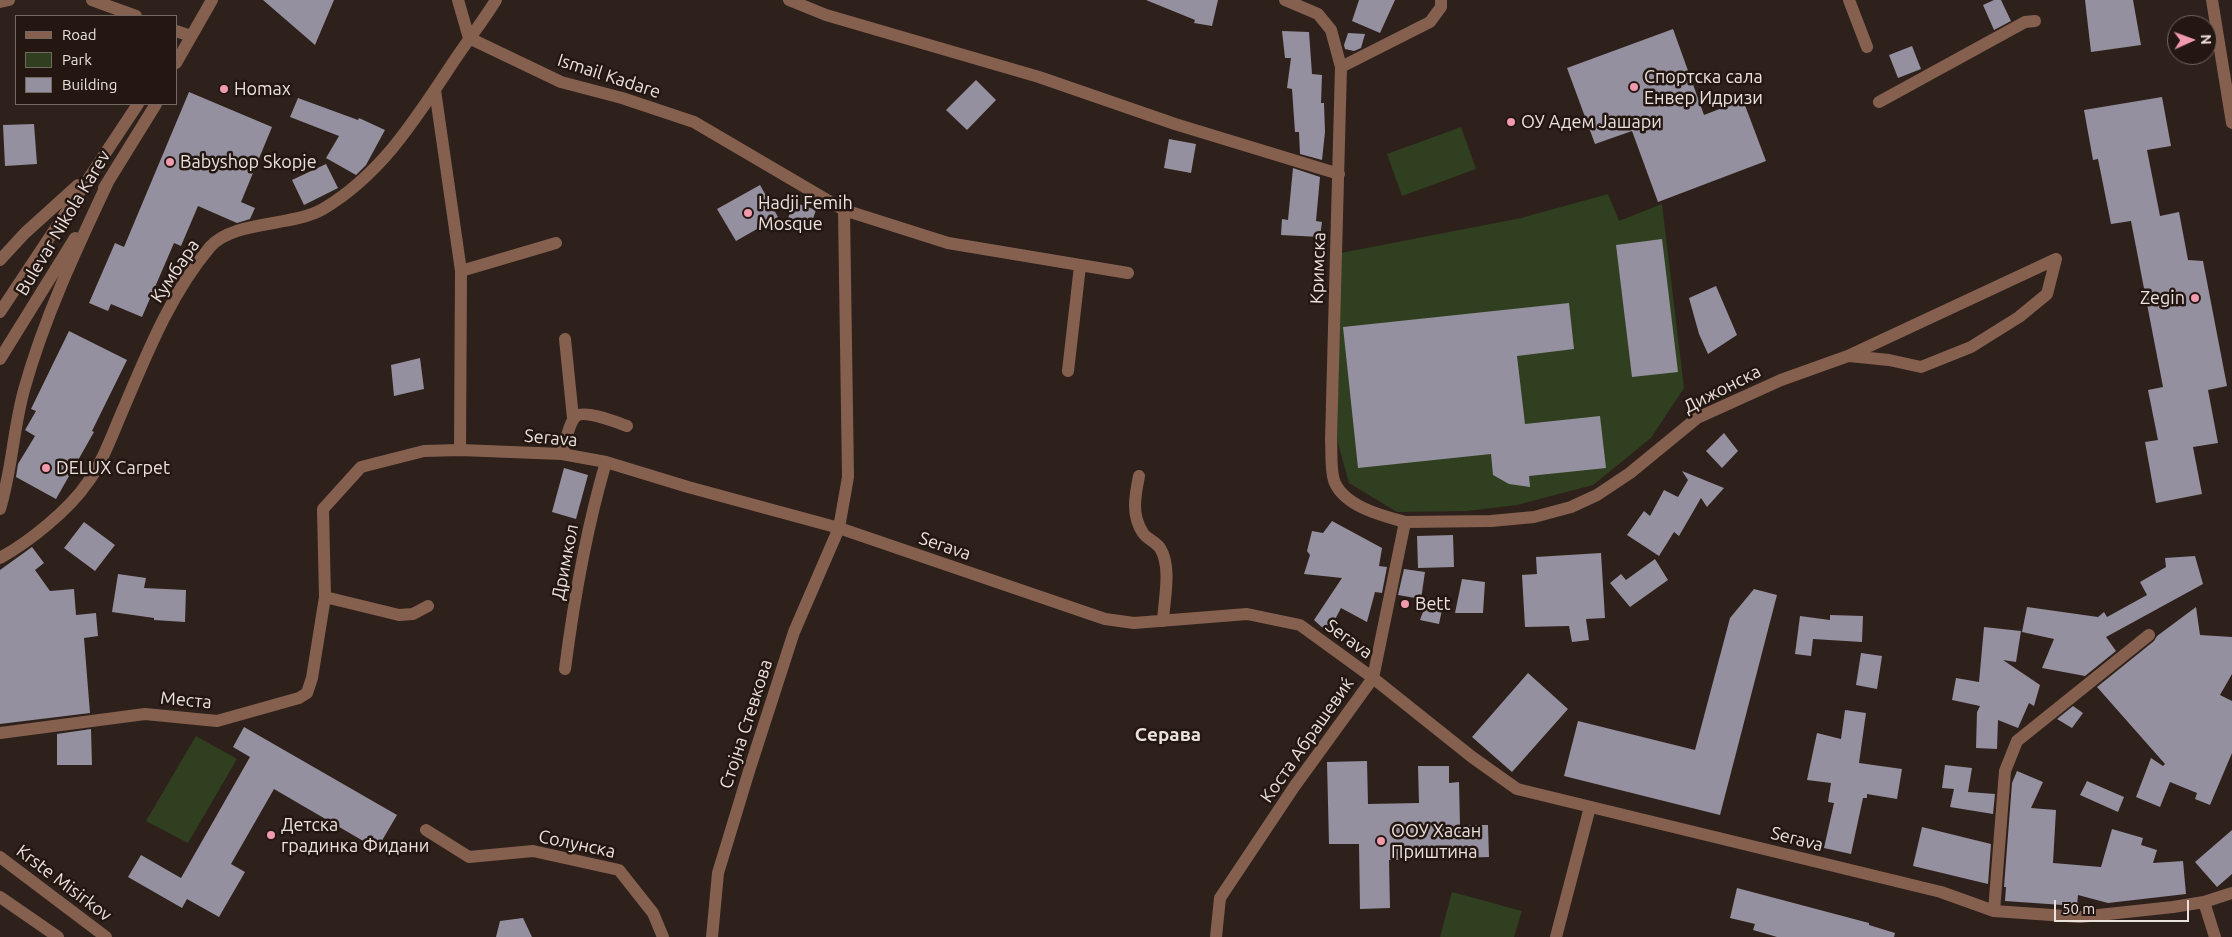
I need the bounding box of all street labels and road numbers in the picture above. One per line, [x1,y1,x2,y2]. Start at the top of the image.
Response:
street label: Ismail Kadare [555,49,663,103]
street label: Bulevar Nikola Karev [11,146,115,300]
street label: Кримска [1306,232,1330,304]
street label: Кумбара [146,235,204,307]
street label: Дижонска [1680,360,1764,418]
street label: Serava [523,425,579,451]
street label: Дримкол [547,522,583,602]
street label: Serava [916,527,974,565]
street label: Serava [1321,615,1377,663]
street label: Стојна Стевкова [715,657,777,791]
street label: Коста Абрашевиќ [1256,673,1358,807]
street label: Места [159,687,213,713]
street label: Serava [1768,822,1826,856]
street label: Солунска [537,825,617,863]
street label: Krste Misirkov [12,840,116,926]

